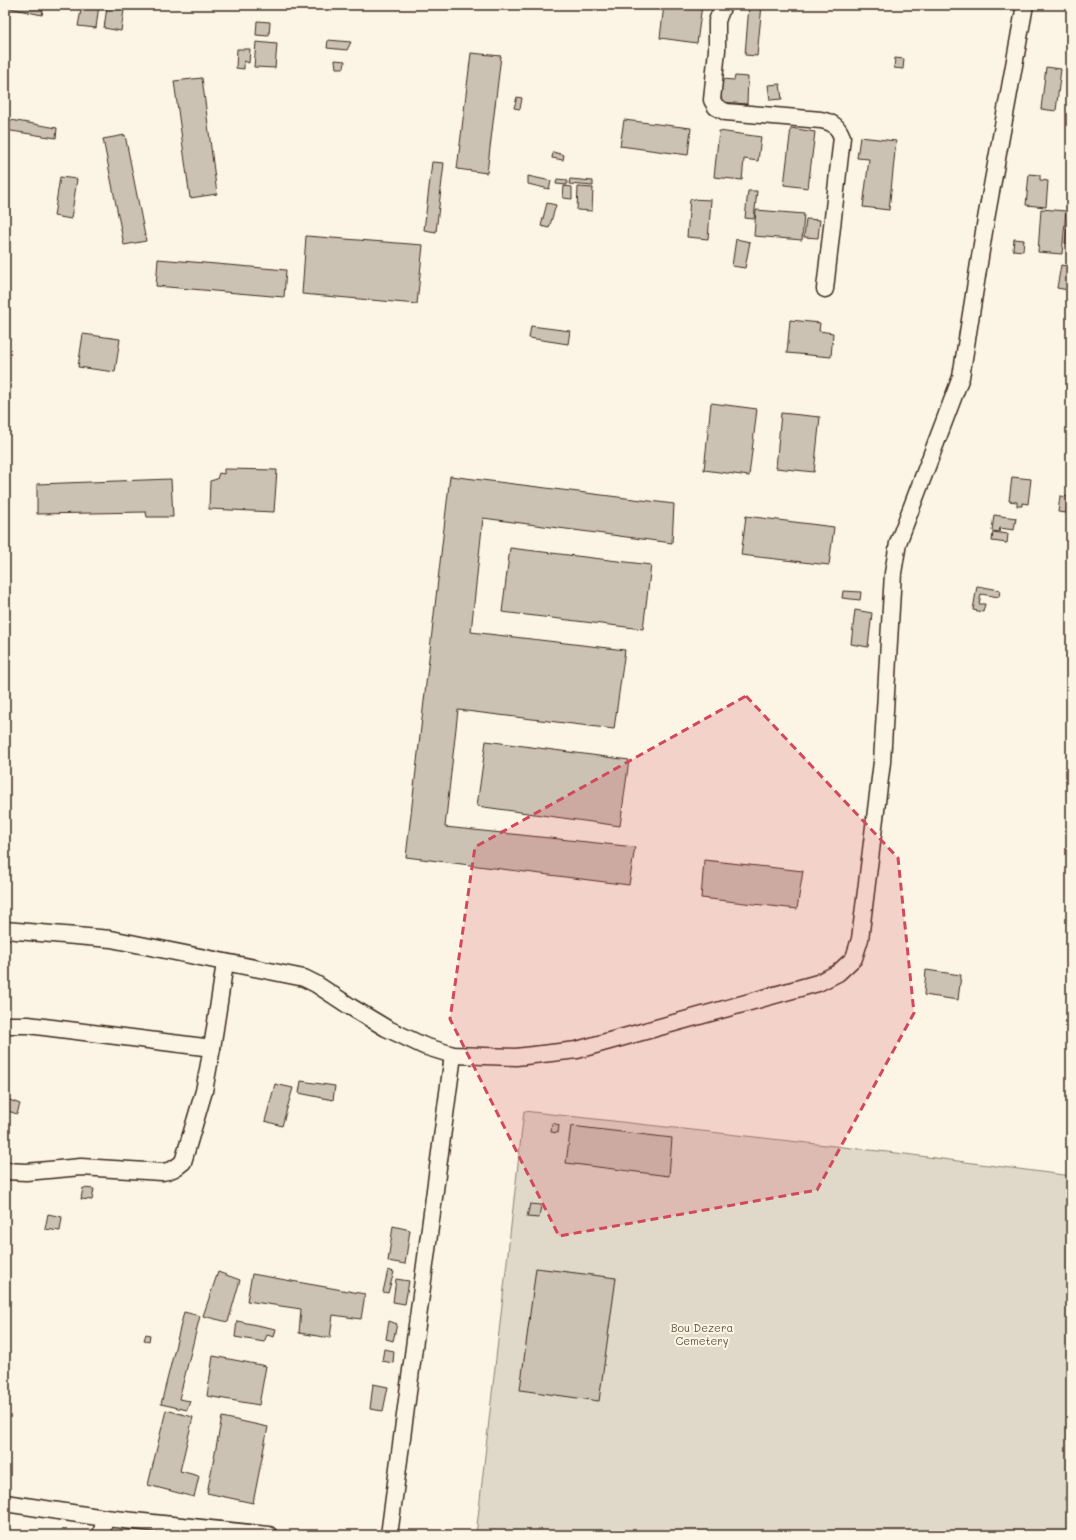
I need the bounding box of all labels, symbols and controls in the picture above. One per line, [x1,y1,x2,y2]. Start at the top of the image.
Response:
park label: Bou Dezera Cemetery [671,1320,733,1348]

